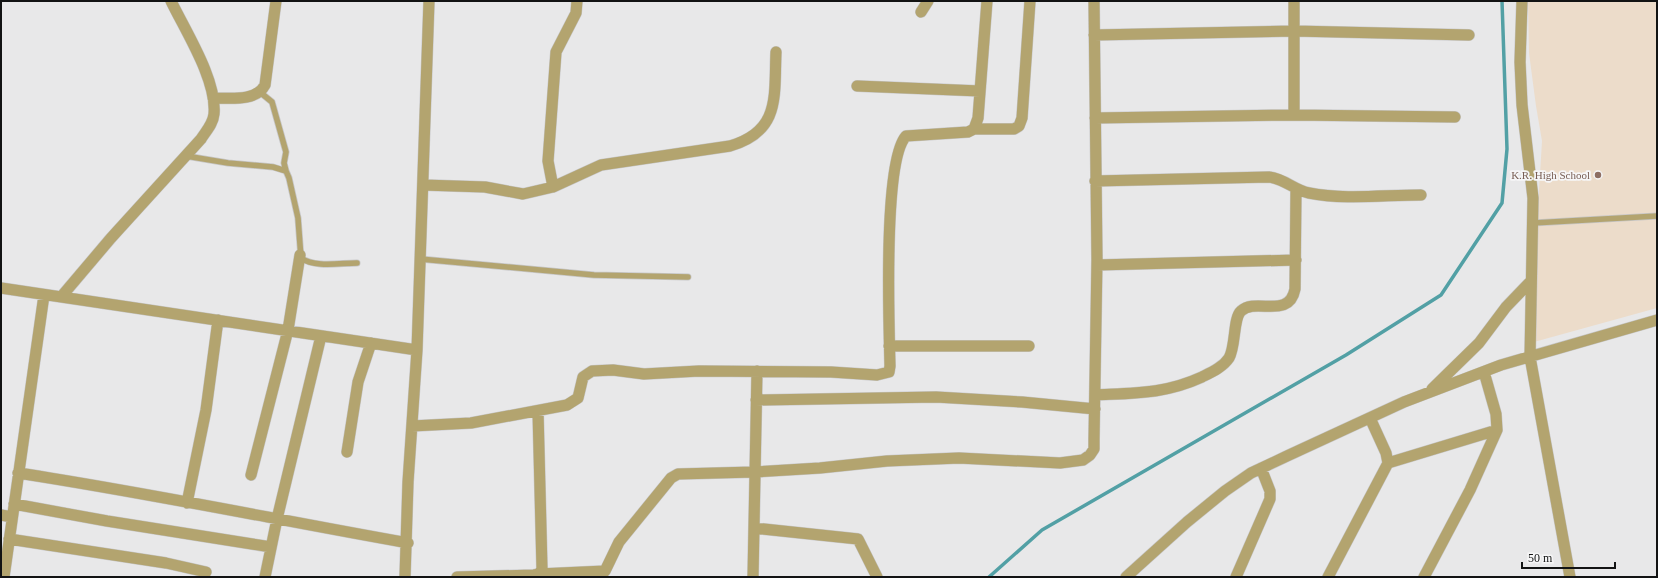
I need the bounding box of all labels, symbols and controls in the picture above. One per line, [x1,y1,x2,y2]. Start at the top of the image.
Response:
place label: K.R. High School [1511,169,1590,181]
marker: K.R. High School [1593,170,1603,180]
scale bar [1522,544,1615,570]
text: 50 m [1528,551,1553,565]

